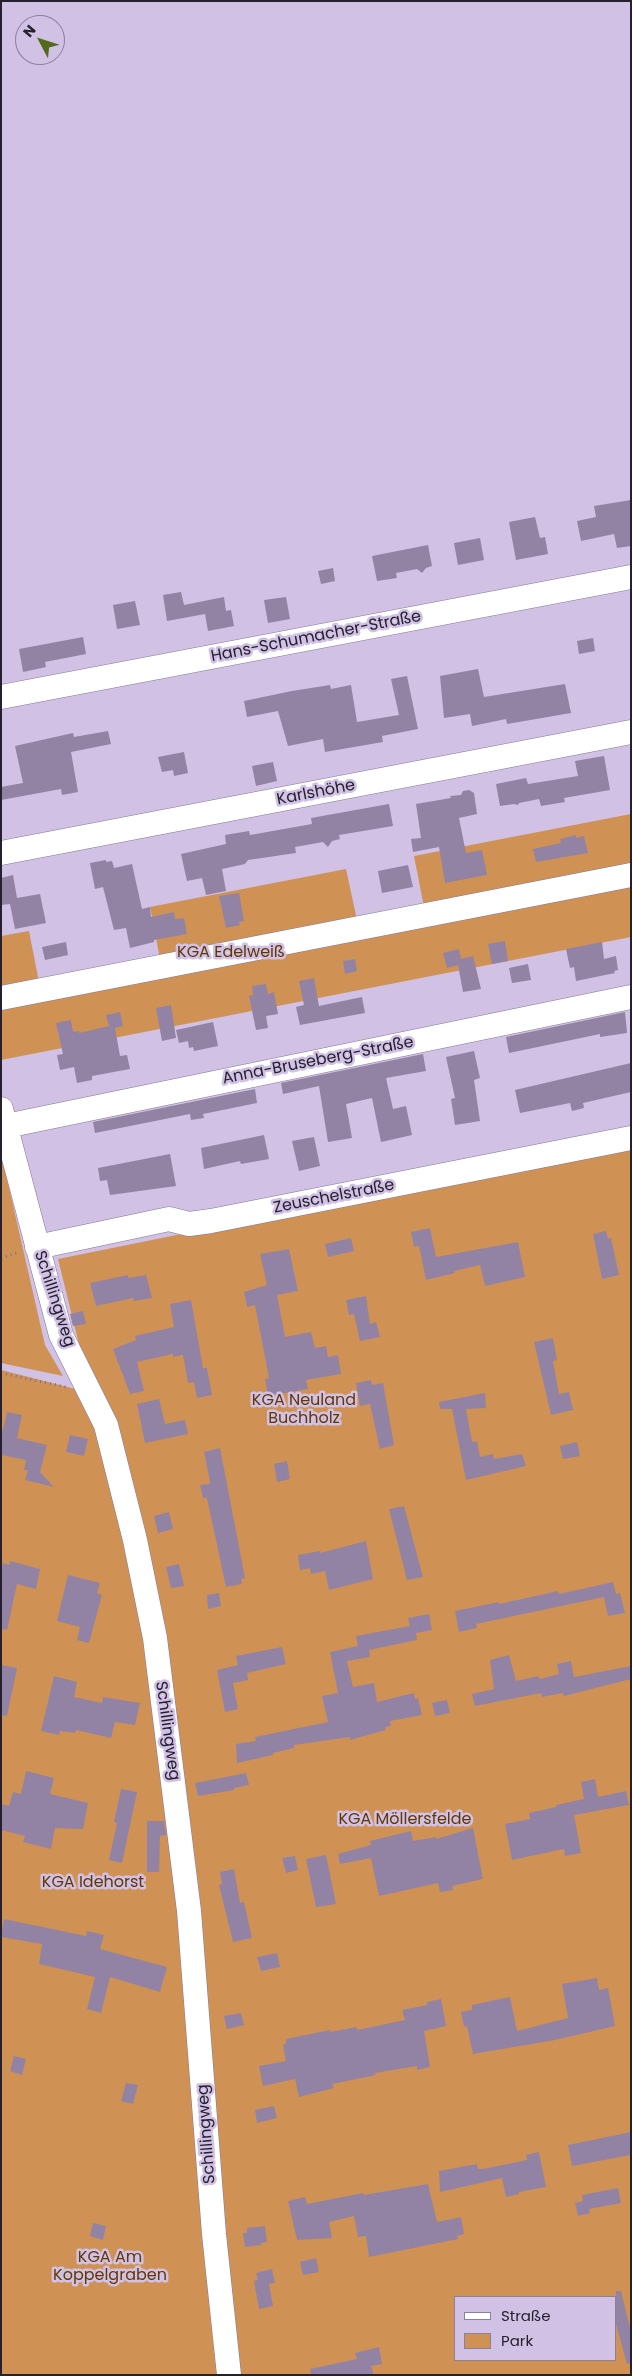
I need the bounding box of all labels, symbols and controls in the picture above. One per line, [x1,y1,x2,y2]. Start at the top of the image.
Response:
north arrow [15,15,65,65]
text: N [18,21,40,41]
street label: Hans-Schumacher-Straße [209,607,423,667]
street label: Karlshöhe [275,776,357,810]
park label: KGA Edelweiß [177,943,285,963]
street label: Anna-Bruseberg-Straße [221,1033,415,1089]
street label: Zeuschelstraße [272,1176,396,1218]
street label: Schillingweg [29,1248,79,1350]
park label: KGA Neuland Buchholz [252,1391,356,1429]
street label: Schillingweg [151,1680,183,1782]
park label: KGA Möllersfelde [338,1810,472,1830]
park label: KGA Idehorst [42,1873,144,1893]
street label: Schillingweg [194,2083,220,2185]
park label: KGA Am Koppelgraben [53,2248,167,2286]
legend [454,2296,617,2361]
text: Straße [501,2305,551,2326]
text: Park [501,2330,533,2351]

